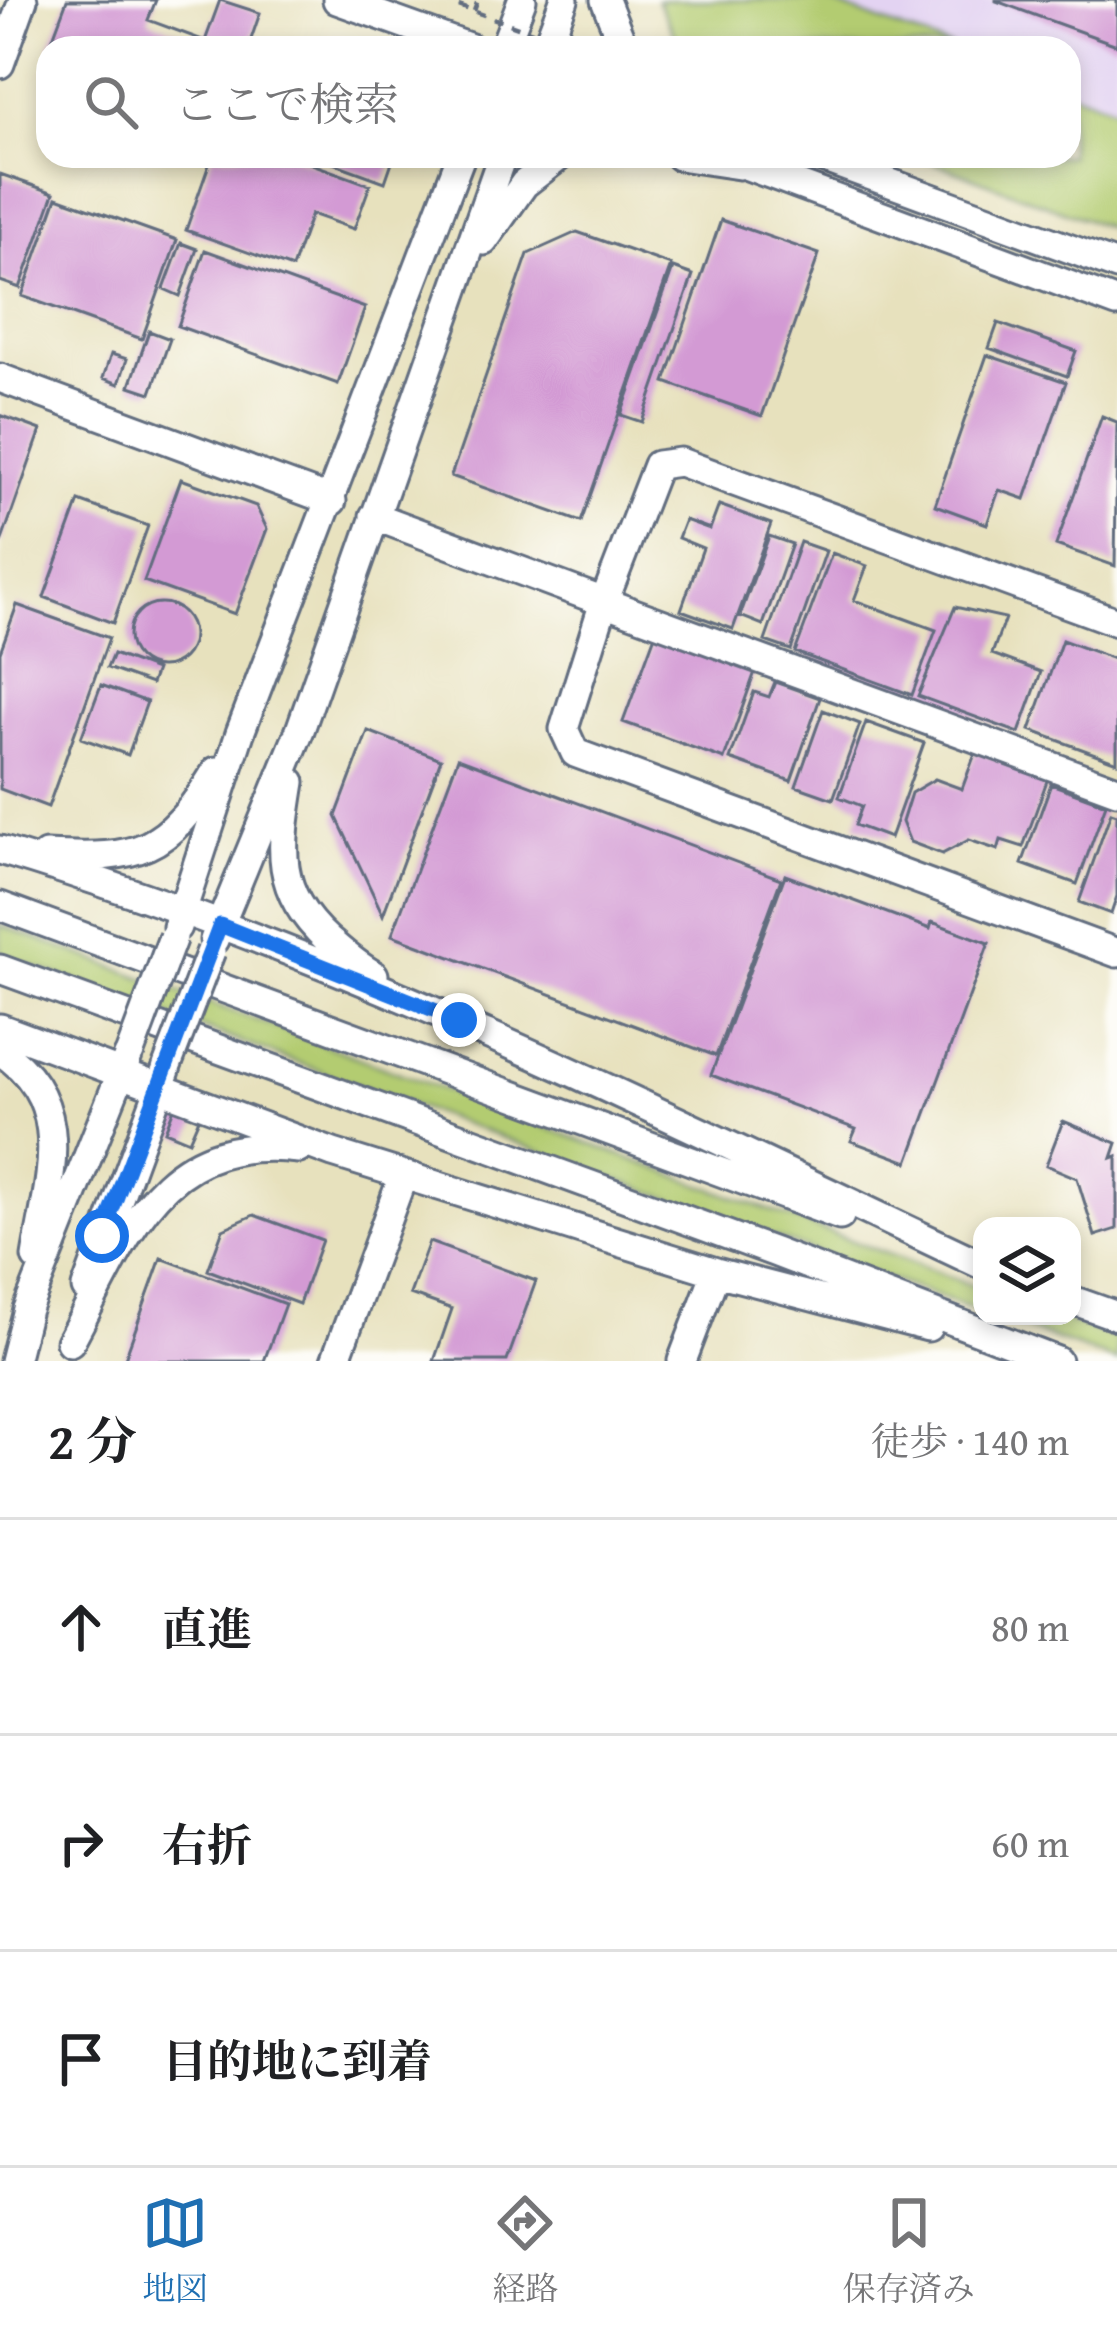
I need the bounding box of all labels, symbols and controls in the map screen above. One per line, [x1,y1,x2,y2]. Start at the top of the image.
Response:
search box [36,36,1081,168]
icon: search [78,69,144,135]
text: ここで検索 [174,71,399,136]
route end [432,993,486,1047]
route start [75,1209,129,1263]
map controls [973,1217,1081,1325]
button: layers [973,1217,1081,1325]
text: 2 分 [48,1403,137,1478]
text: 徒歩 · 140 m [871,1412,1069,1469]
icon: ahead [48,1594,114,1660]
text: 直進 [162,1596,252,1661]
text: 80 m [991,1598,1069,1655]
icon: right [48,1810,114,1876]
text: 右折 [162,1812,252,1877]
text: 60 m [991,1814,1069,1871]
icon: arrive [48,2026,114,2092]
text: 目的地に到着 [162,2028,432,2093]
tab: 地図 [142,2190,208,2312]
tab: 経路 [492,2190,558,2312]
tab: 保存済み [843,2190,975,2312]

